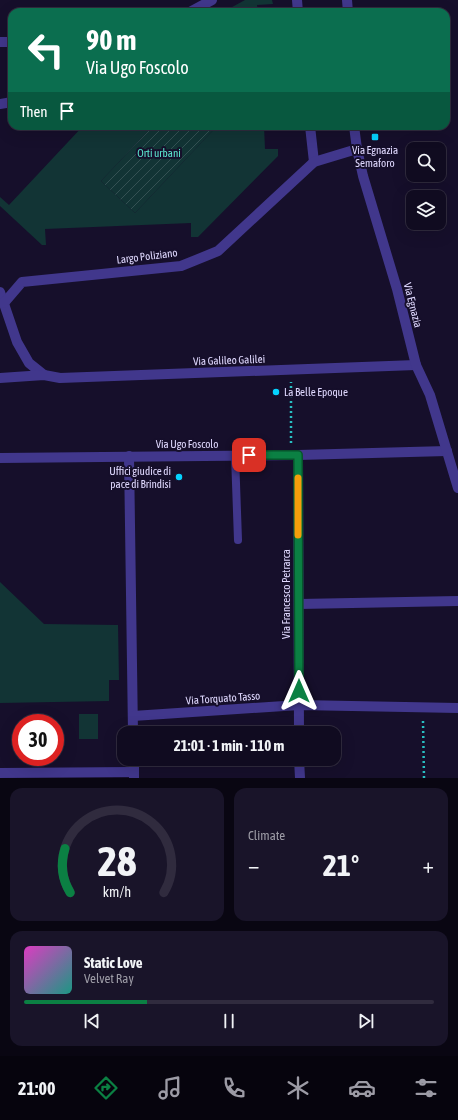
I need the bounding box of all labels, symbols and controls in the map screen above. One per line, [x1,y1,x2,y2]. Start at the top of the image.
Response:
icon: left [20,24,72,76]
text: 90 m [86,24,136,56]
text: Via Ugo Foscolo [86,57,189,78]
icon: arrive [56,100,78,122]
text: Then [20,103,48,120]
marker: Via Egnazia Semaforo [370,132,380,142]
map controls [406,142,446,230]
button: search [406,142,446,182]
place label: Via Egnazia Semaforo [352,144,398,169]
park label: Orti urbani [137,147,181,159]
button: layers [406,190,446,230]
street label: Largo Poliziano [116,246,178,266]
street label: Via Egnazia [402,281,424,329]
street label: Via Galileo Galilei [193,353,265,367]
place label: La Belle Epoque [284,386,348,398]
marker: La Belle Epoque [271,387,281,397]
street label: Via Ugo Foscolo [156,438,218,450]
pin [232,438,266,472]
icon: arrive [238,444,260,466]
place label: Uffici giudice di pace di Brindisi [109,465,171,490]
marker: Uffici giudice di pace di Brindisi [174,472,184,482]
street label: Via Francesco Petrarca [280,549,292,639]
position arrow [278,670,320,712]
street label: Via Torquato Tasso [185,689,261,707]
speed limit sign: 30 [12,714,64,766]
text: 21:01 · 1 min · 110 m [174,737,284,754]
text: Climate [248,828,285,843]
text: 28 [97,836,137,884]
text: 21° [323,848,359,882]
text: − [248,852,259,878]
text: + [423,852,434,878]
text: km/h [103,883,131,899]
text: Static Love [84,954,143,971]
text: Velvet Ray [84,971,134,986]
icon: previous [81,1010,103,1032]
icon: pause [218,1010,240,1032]
icon: next [355,1010,377,1032]
icon: directions [92,1074,120,1102]
icon: music [156,1074,184,1102]
icon: phone [220,1074,248,1102]
icon: climate [284,1074,312,1102]
icon: car [348,1074,376,1102]
icon: filters [412,1074,440,1102]
text: 21:00 [18,1078,55,1099]

